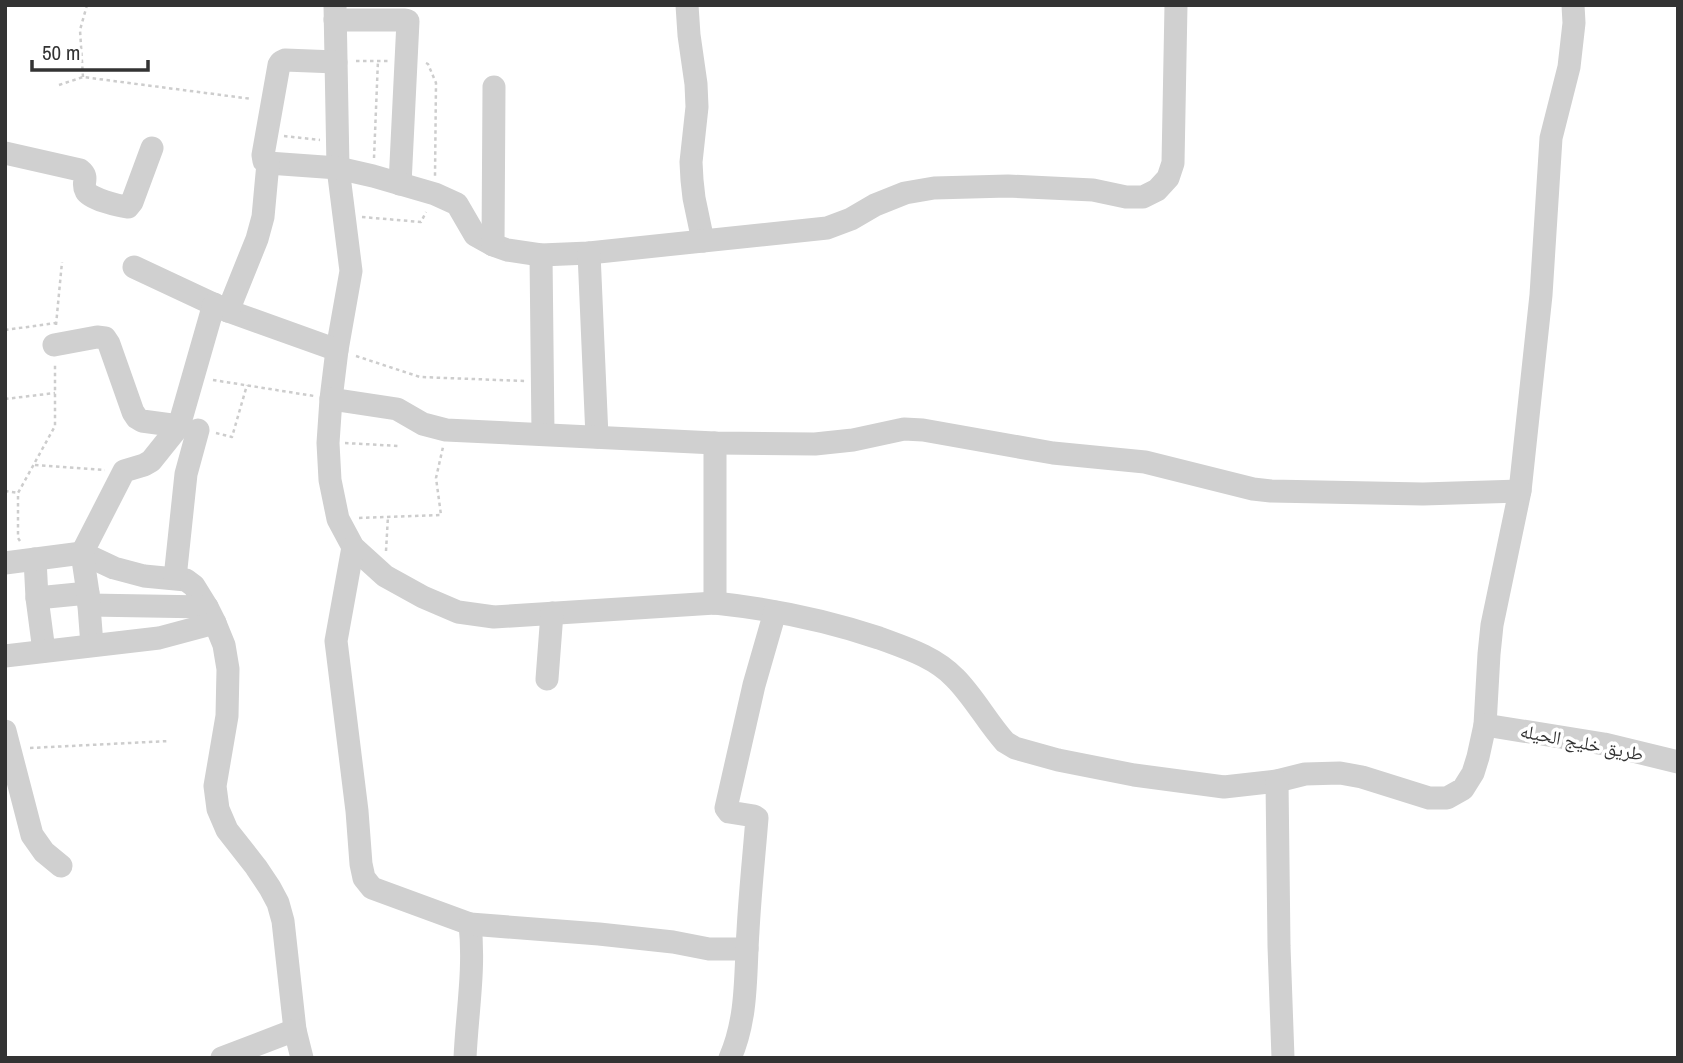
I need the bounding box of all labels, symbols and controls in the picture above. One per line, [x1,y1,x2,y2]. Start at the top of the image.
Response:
scale bar [32,28,147,72]
text: 50 m [42,38,80,67]
street label: طريق خليج الحيله [1518,717,1646,767]

